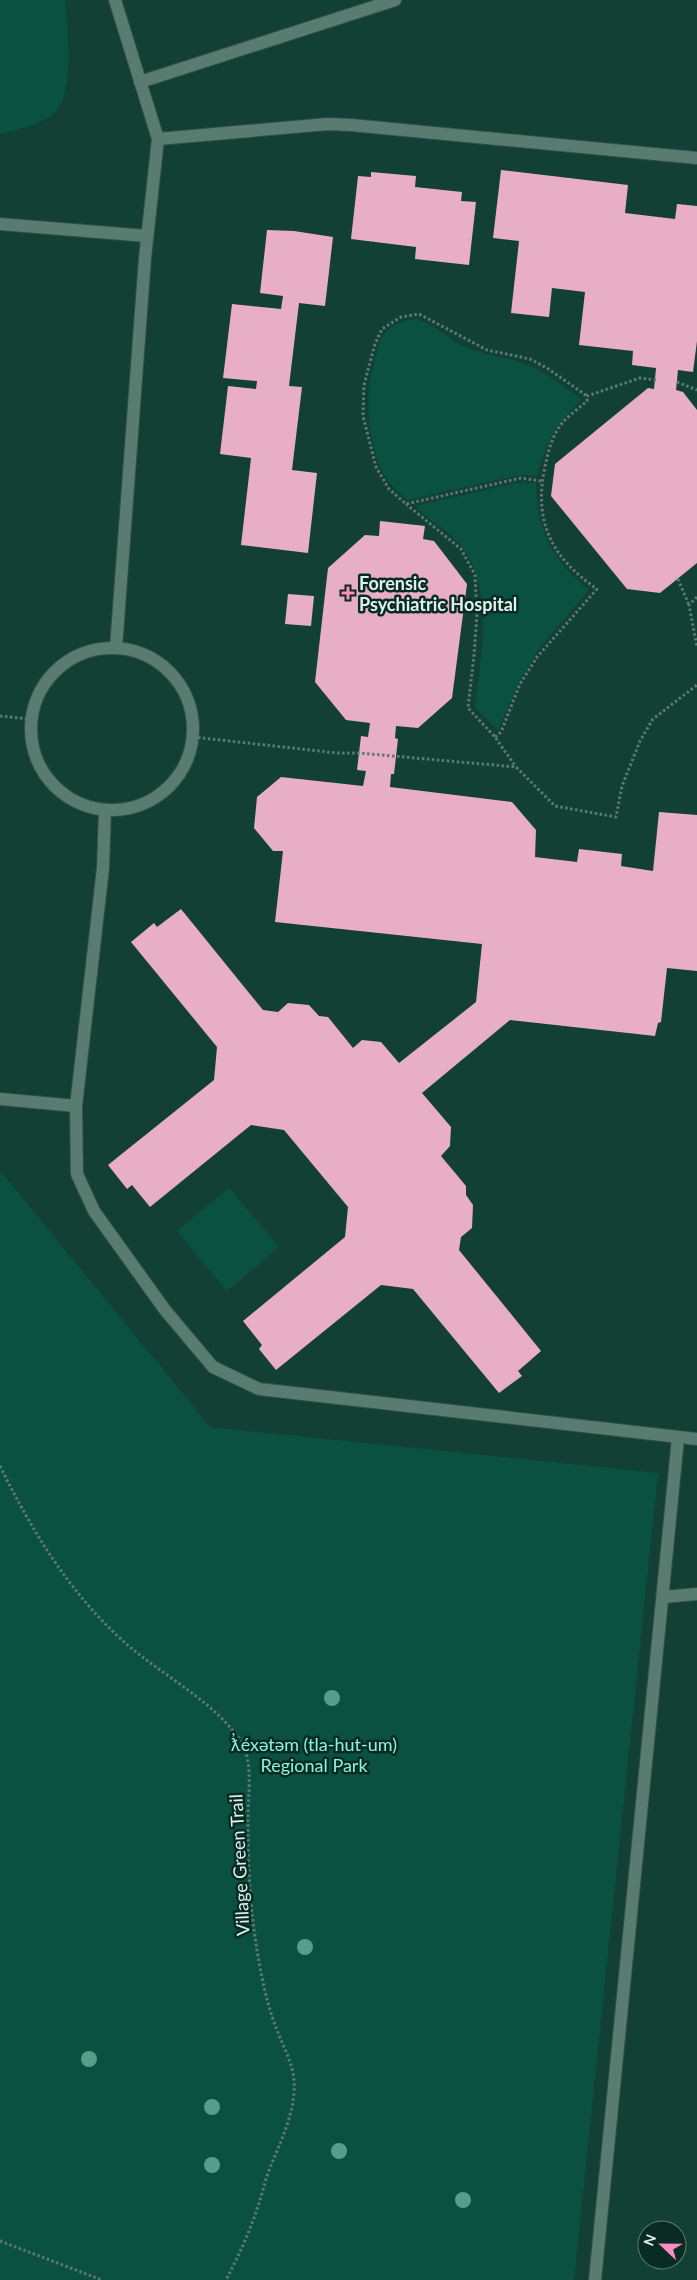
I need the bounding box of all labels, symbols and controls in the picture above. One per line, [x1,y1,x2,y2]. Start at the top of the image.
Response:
place label: Forensic Psychiatric Hospital [359,572,517,615]
marker: Forensic Psychiatric Hospital [341,586,355,600]
park label: ƛ̓éxətəm (tla-hut-um) Regional Park [231,1733,397,1776]
street label: Village Green Trail [224,1793,254,1937]
north arrow [637,2220,687,2270]
text: N [640,2232,659,2248]

